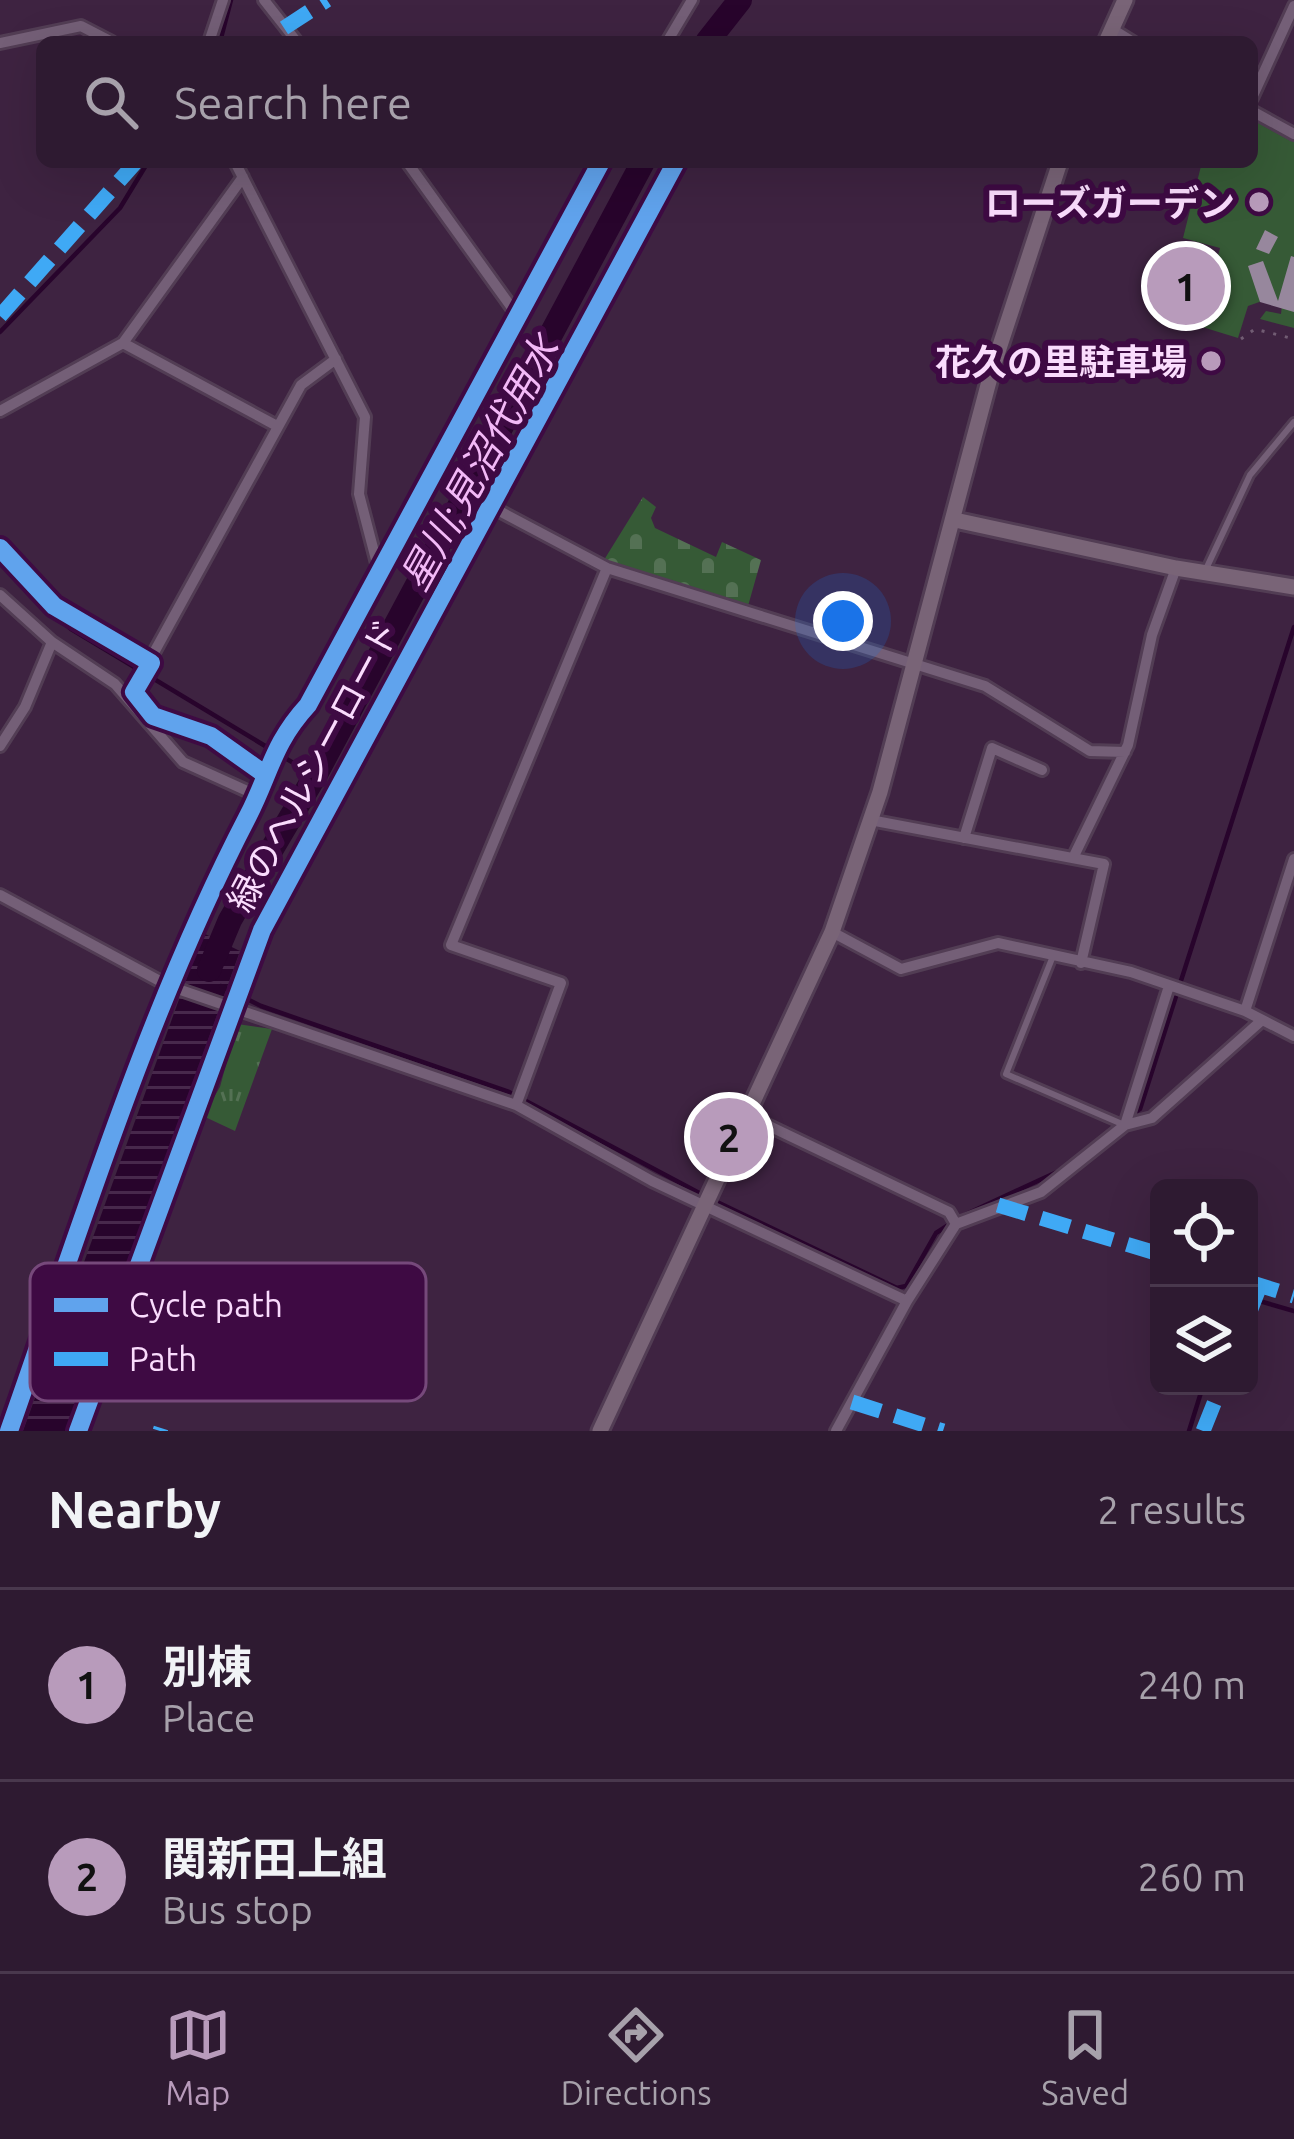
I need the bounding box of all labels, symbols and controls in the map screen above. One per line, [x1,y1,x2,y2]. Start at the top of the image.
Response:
search box [36,36,1258,168]
icon: search [78,69,144,135]
text: Search here [174,77,412,128]
place label: ローズガーデン [985,182,1235,223]
marker: ローズガーデン [1246,189,1272,215]
pin: 1 [1147,241,1225,331]
water label: 星川;見沼代用水 [392,325,568,597]
place label: 花久の里駐車場 [935,341,1187,382]
marker: 花久の里駐車場 [1198,348,1224,374]
your location [813,591,873,651]
street label: 緑のヘルシーロード [219,612,407,918]
pin: 2 [690,1092,768,1182]
map controls [1150,1179,1258,1395]
button: locate [1150,1179,1258,1287]
legend [30,1263,426,1401]
text: Cycle path [129,1286,283,1323]
button: layers [1150,1287,1258,1395]
text: Path [129,1340,197,1377]
text: Nearby [48,1480,221,1538]
text: 2 results [1097,1488,1246,1531]
text: 別棟 [162,1641,252,1692]
text: 1 [76,1663,98,1706]
text: 240 m [1137,1663,1246,1706]
text: Place [162,1696,255,1739]
text: 関新田上組 [162,1833,387,1884]
text: 2 [76,1855,98,1898]
text: 260 m [1137,1855,1246,1898]
text: Bus stop [162,1888,313,1931]
tab: Map [165,2002,231,2111]
tab: Directions [561,2002,711,2111]
tab: Saved [1041,2002,1129,2111]

